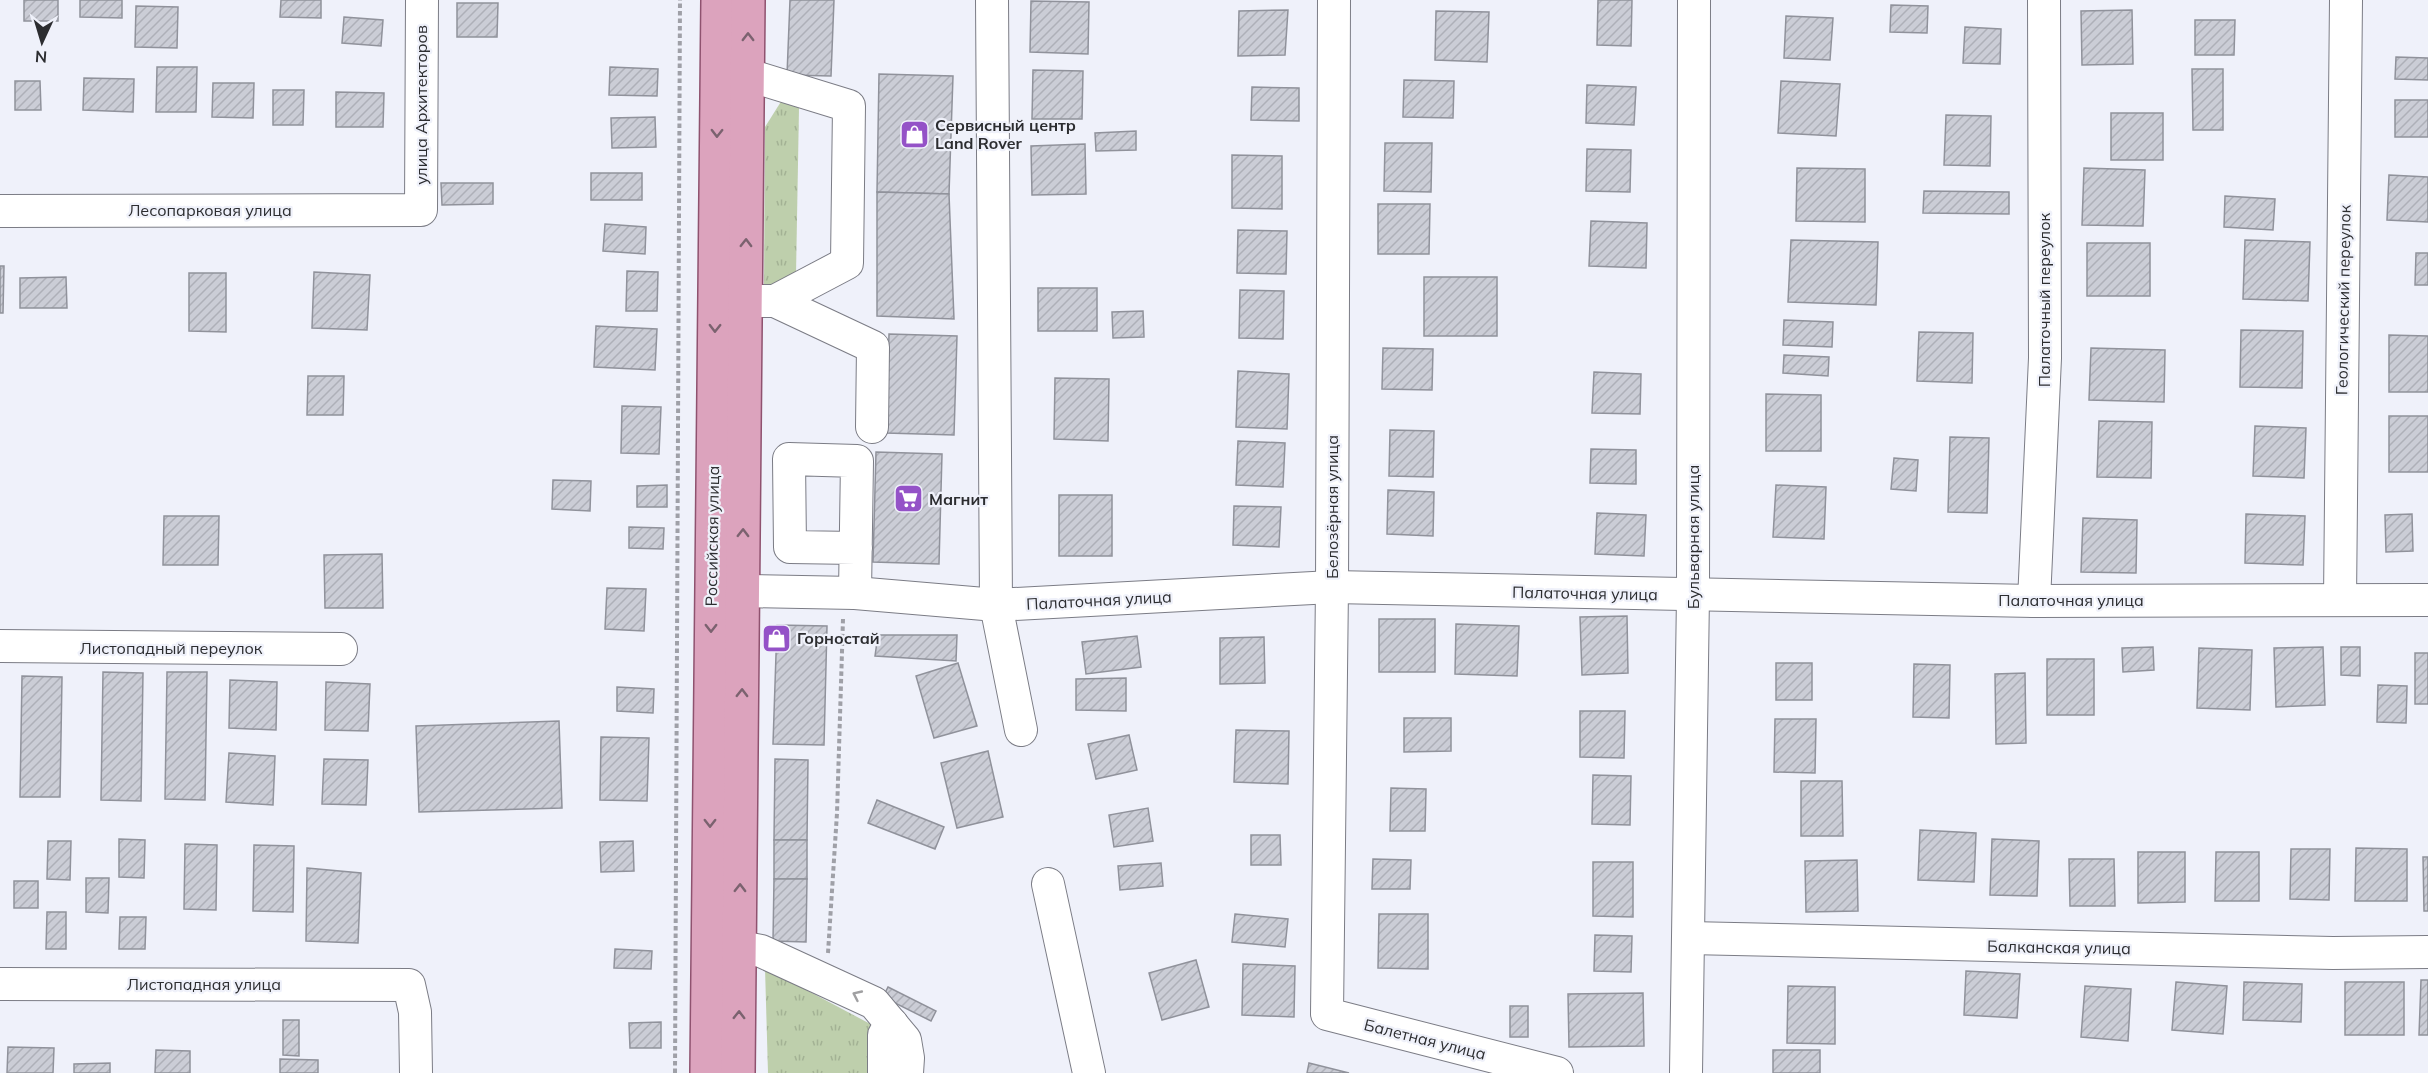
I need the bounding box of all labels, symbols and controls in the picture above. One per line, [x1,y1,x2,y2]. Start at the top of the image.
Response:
north arrow [12,12,72,72]
street label: улица Архитекторов [411,25,431,185]
one-way arrow [742,33,754,42]
text: N [34,47,48,67]
place label: Сервисный центр Land Rover [935,115,1076,153]
shop icon: Сервисный центр Land Rover [898,118,930,150]
one-way arrow [711,128,723,137]
street label: Лесопарковая улица [128,200,292,220]
street label: Геологический переулок [2331,204,2355,395]
street label: Палаточный переулок [2034,212,2054,387]
one-way arrow [740,238,753,247]
one-way arrow [708,323,721,332]
street label: Белозёрная улица [1322,435,1342,579]
street label: Российская улица [701,465,723,607]
street label: Бульварная улица [1683,465,1703,609]
supermarket icon: Магнит [892,483,924,515]
place label: Магнит [929,489,988,509]
one-way arrow [737,528,750,537]
street label: Палаточная улица [1512,582,1658,604]
street label: Палаточная улица [1026,586,1172,614]
street label: Палаточная улица [1998,590,2144,610]
shop icon: Горностай [760,622,792,654]
one-way arrow [705,623,717,632]
place label: Горностай [797,628,880,648]
street label: Листопадный переулок [80,638,263,658]
one-way arrow [736,689,748,698]
one-way arrow [703,818,716,827]
one-way arrow [734,884,746,893]
street label: Балканская улица [1987,936,2131,958]
street label: Листопадная улица [127,974,281,994]
one-way arrow [852,991,863,1003]
one-way arrow [732,1010,745,1019]
street label: Балетная улица [1362,1014,1488,1064]

